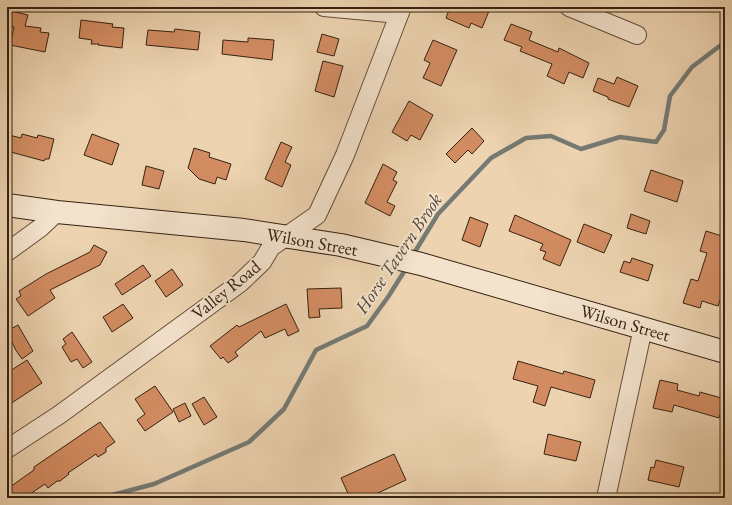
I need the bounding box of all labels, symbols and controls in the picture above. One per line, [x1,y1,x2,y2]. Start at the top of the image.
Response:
water label: Horse Tavern Brook [348,188,448,319]
street label: Wilson Street [265,222,360,261]
street label: Valley Road [186,254,266,324]
street label: Wilson Street [578,299,673,346]

